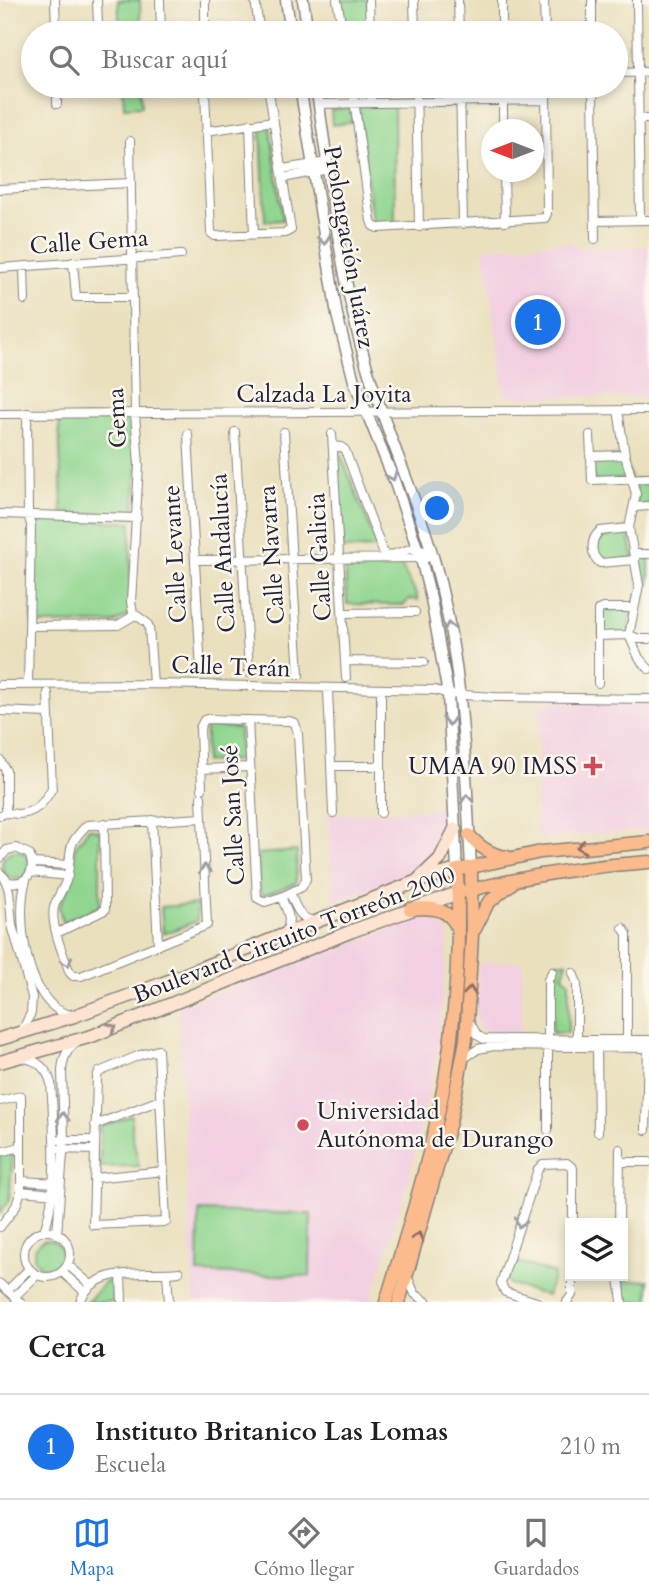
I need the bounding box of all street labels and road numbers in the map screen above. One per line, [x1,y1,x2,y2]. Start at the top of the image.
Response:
street label: Prolongación Juárez [315,143,383,351]
street label: Calle Gema [29,221,150,263]
street label: Calzada La Joyita [236,378,412,411]
street label: Gema [99,386,135,449]
street label: Calle Andalucía [202,472,244,633]
street label: Calle Levante [155,484,195,624]
street label: Calle Navarra [251,484,293,626]
street label: Calle Galicia [300,491,340,622]
street label: Calle Terán [171,648,292,686]
street label: Calle San José [213,744,253,886]
street label: Boulevard Circuito Torreón 2000 [128,858,460,1012]

